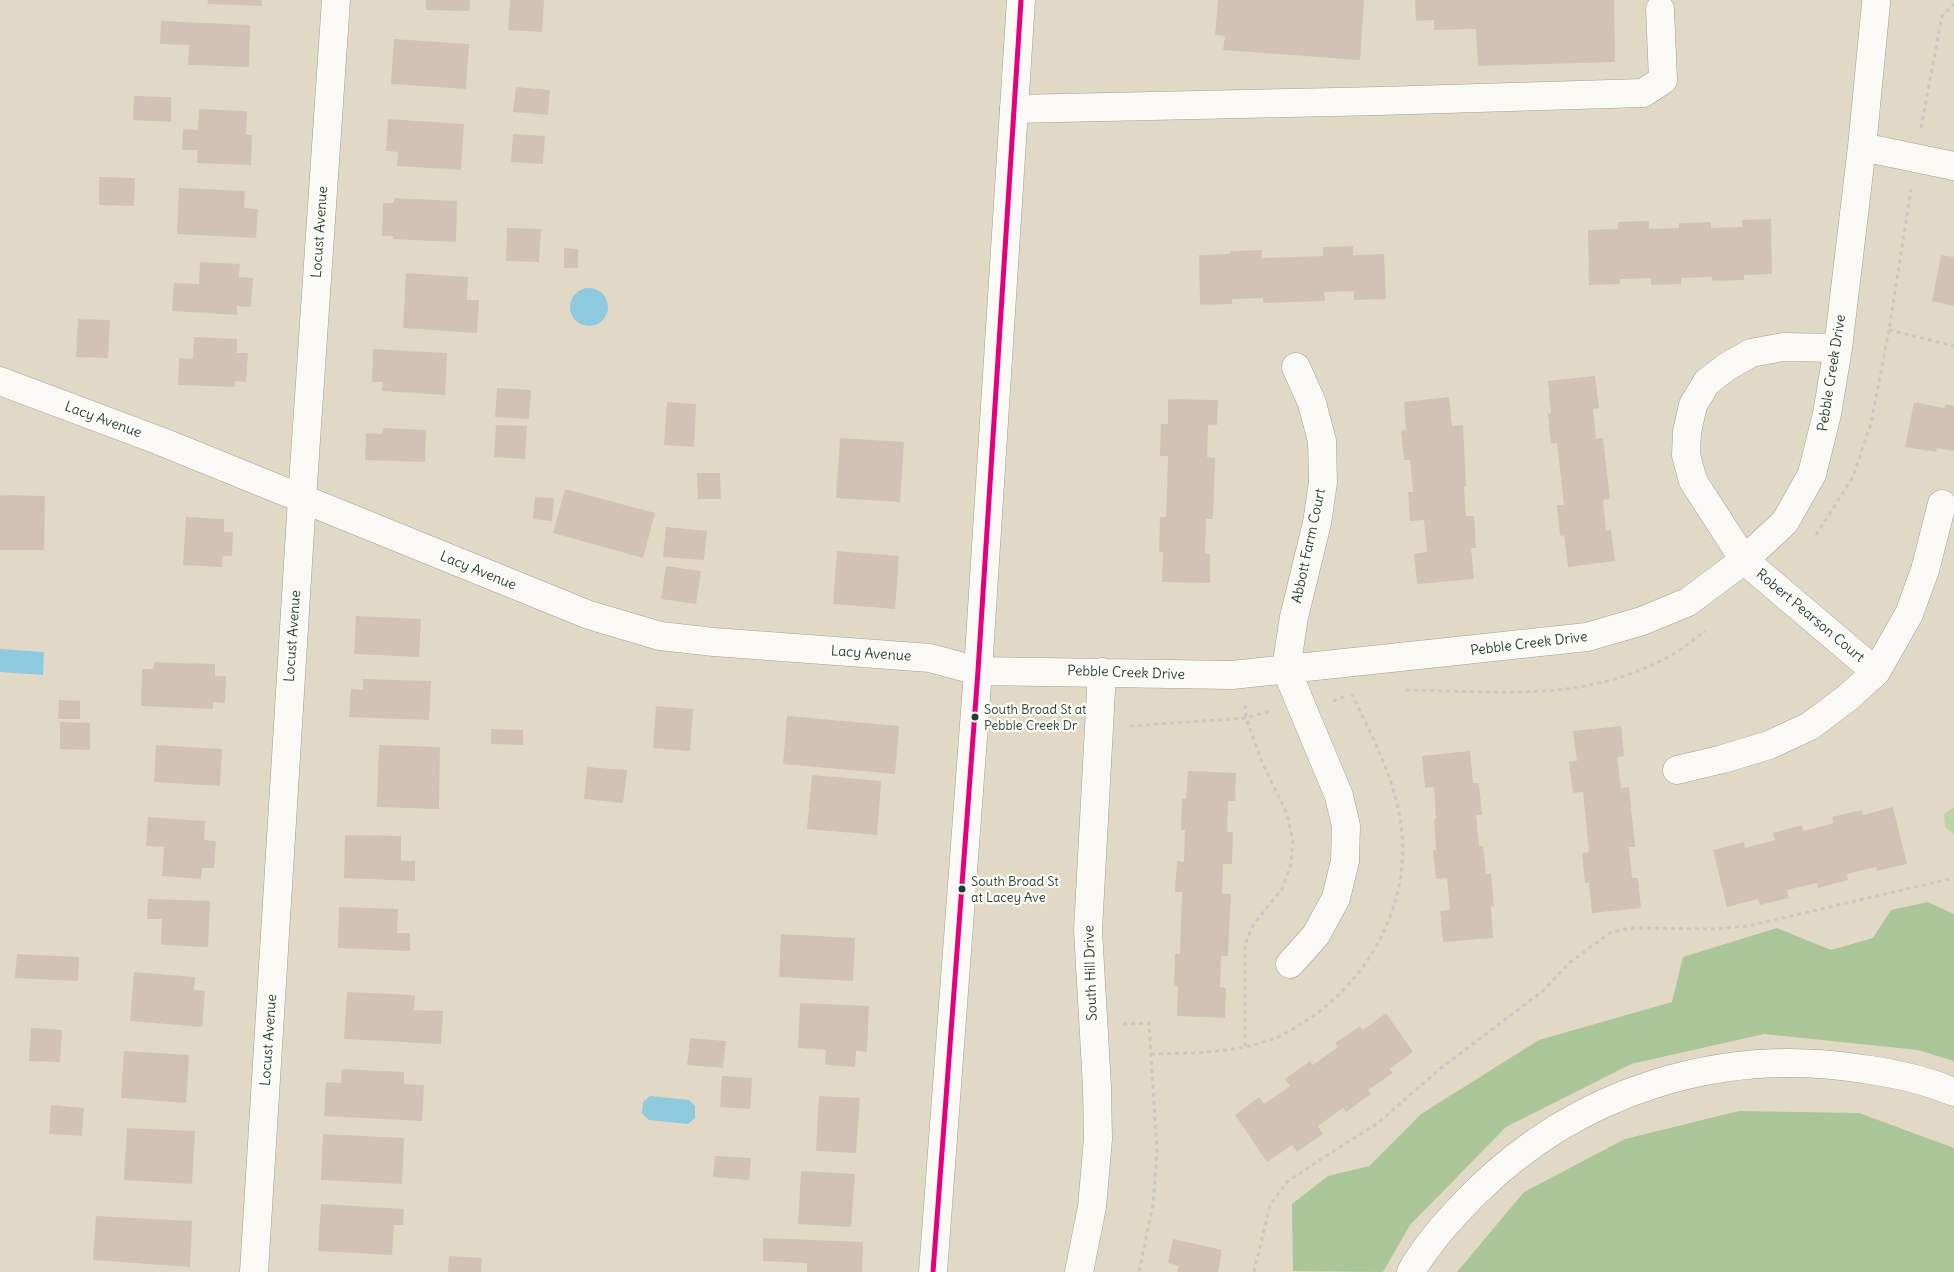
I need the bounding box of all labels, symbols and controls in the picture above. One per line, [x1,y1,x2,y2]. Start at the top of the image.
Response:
street label: Locust Avenue [308,186,332,278]
street label: Pebble Creek Drive [1814,313,1850,433]
street label: Lacy Avenue [62,398,144,442]
street label: Abbott Farm Court [1289,487,1329,605]
street label: Lacy Avenue [437,548,519,594]
street label: Robert Pearson Court [1752,566,1868,666]
street label: Locust Avenue [281,590,305,682]
street label: Pebble Creek Drive [1469,628,1589,660]
street label: Lacy Avenue [830,643,912,665]
street label: Pebble Creek Drive [1067,663,1185,683]
place label: South Broad St at Pebble Creek Dr [984,702,1087,733]
marker: South Broad St at Pebble Creek Dr [970,712,980,722]
place label: South Broad St at Lacey Ave [971,874,1059,905]
marker: South Broad St at Lacey Ave [957,884,967,894]
street label: South Hill Drive [1081,925,1101,1021]
street label: Locust Avenue [257,994,281,1086]

